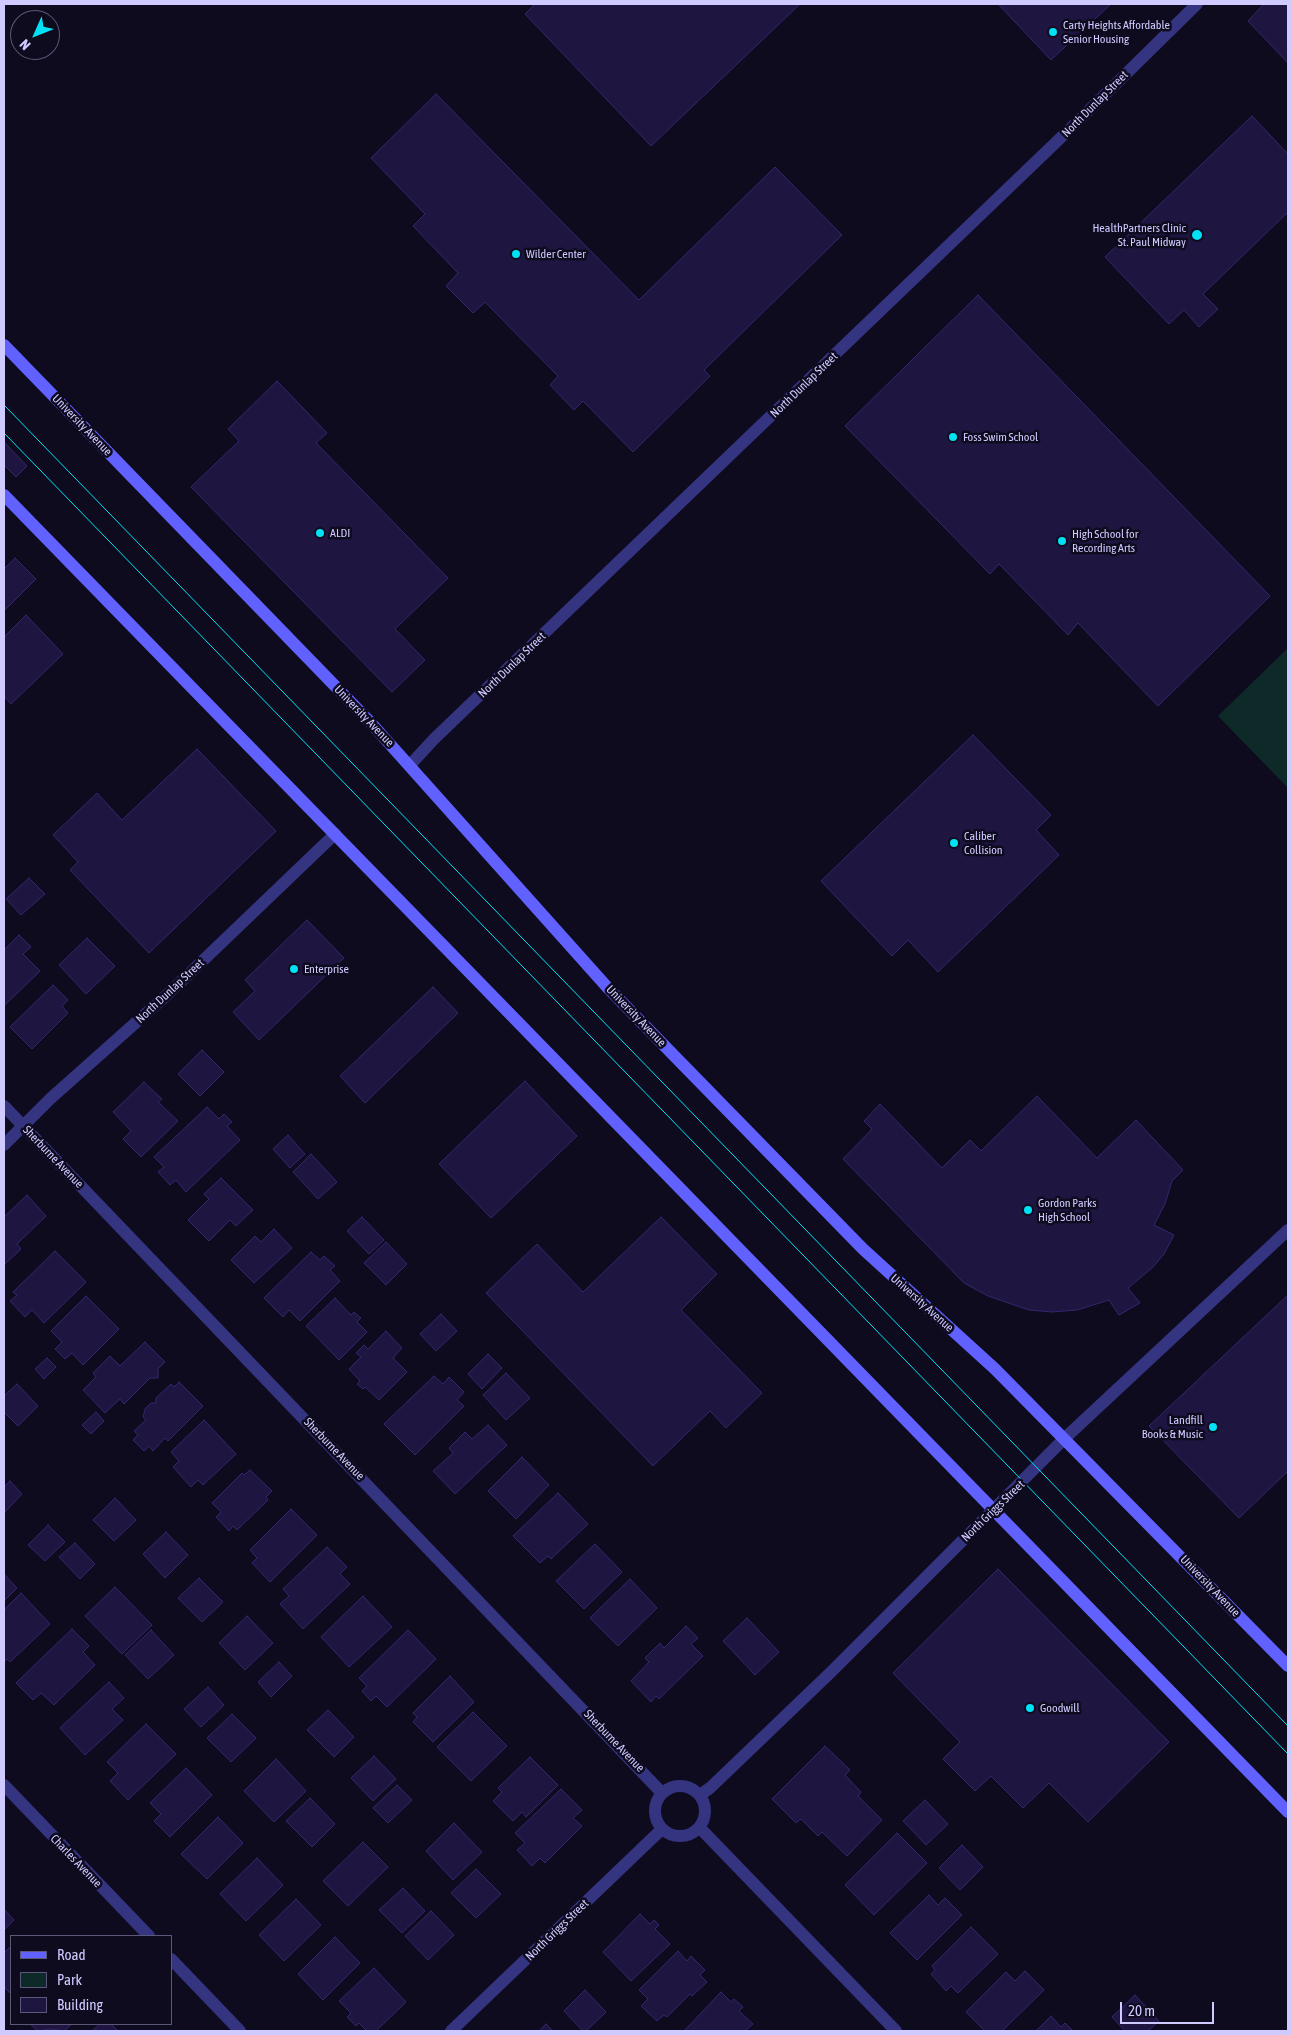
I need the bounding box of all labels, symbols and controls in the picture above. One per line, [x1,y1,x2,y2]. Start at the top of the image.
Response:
north arrow [10,10,60,60]
place label: Carty Heights Affordable Senior Housing [1063,18,1170,46]
marker: Carty Heights Affordable Senior Housing [1047,26,1059,38]
text: N [16,36,34,53]
street label: North Dunlap Street [1059,68,1131,140]
place label: HealthPartners Clinic St. Paul Midway [1092,221,1186,249]
marker: HealthPartners Clinic St. Paul Midway [1190,228,1204,242]
place label: Wilder Center [526,247,586,261]
marker: Wilder Center [510,248,522,260]
street label: North Dunlap Street [767,349,841,421]
street label: University Avenue [49,391,115,459]
place label: Foss Swim School [963,430,1038,444]
marker: Foss Swim School [947,431,959,443]
place label: ALDI [330,526,350,540]
marker: ALDI [314,527,326,539]
place label: High School for Recording Arts [1072,527,1138,555]
marker: High School for Recording Arts [1056,535,1068,547]
street label: North Dunlap Street [475,629,549,701]
street label: University Avenue [331,682,397,750]
place label: Caliber Collision [964,829,1003,857]
marker: Caliber Collision [948,837,960,849]
street label: North Dunlap Street [133,956,207,1026]
place label: Enterprise [304,962,349,976]
marker: Enterprise [288,963,300,975]
street label: University Avenue [603,982,669,1050]
street label: Sherburne Avenue [20,1123,86,1191]
place label: Gordon Parks High School [1038,1196,1097,1224]
marker: Gordon Parks High School [1022,1204,1034,1216]
street label: University Avenue [888,1271,956,1335]
place label: Landfill Books & Music [1142,1413,1203,1441]
street label: Sherburne Avenue [301,1415,367,1483]
marker: Landfill Books & Music [1207,1421,1219,1433]
street label: North Griggs Street [959,1477,1027,1545]
street label: University Avenue [1177,1552,1243,1620]
place label: Goodwill [1040,1701,1080,1715]
marker: Goodwill [1024,1702,1036,1714]
street label: Sherburne Avenue [581,1707,647,1775]
street label: Charles Avenue [47,1832,105,1890]
street label: North Griggs Street [523,1896,591,1964]
legend [10,1935,172,2025]
text: Road [57,1946,86,1963]
text: Park [57,1971,82,1988]
scale bar [1122,1992,1216,2024]
text: Building [57,1996,103,2013]
text: 20 m [1128,2002,1155,2019]

